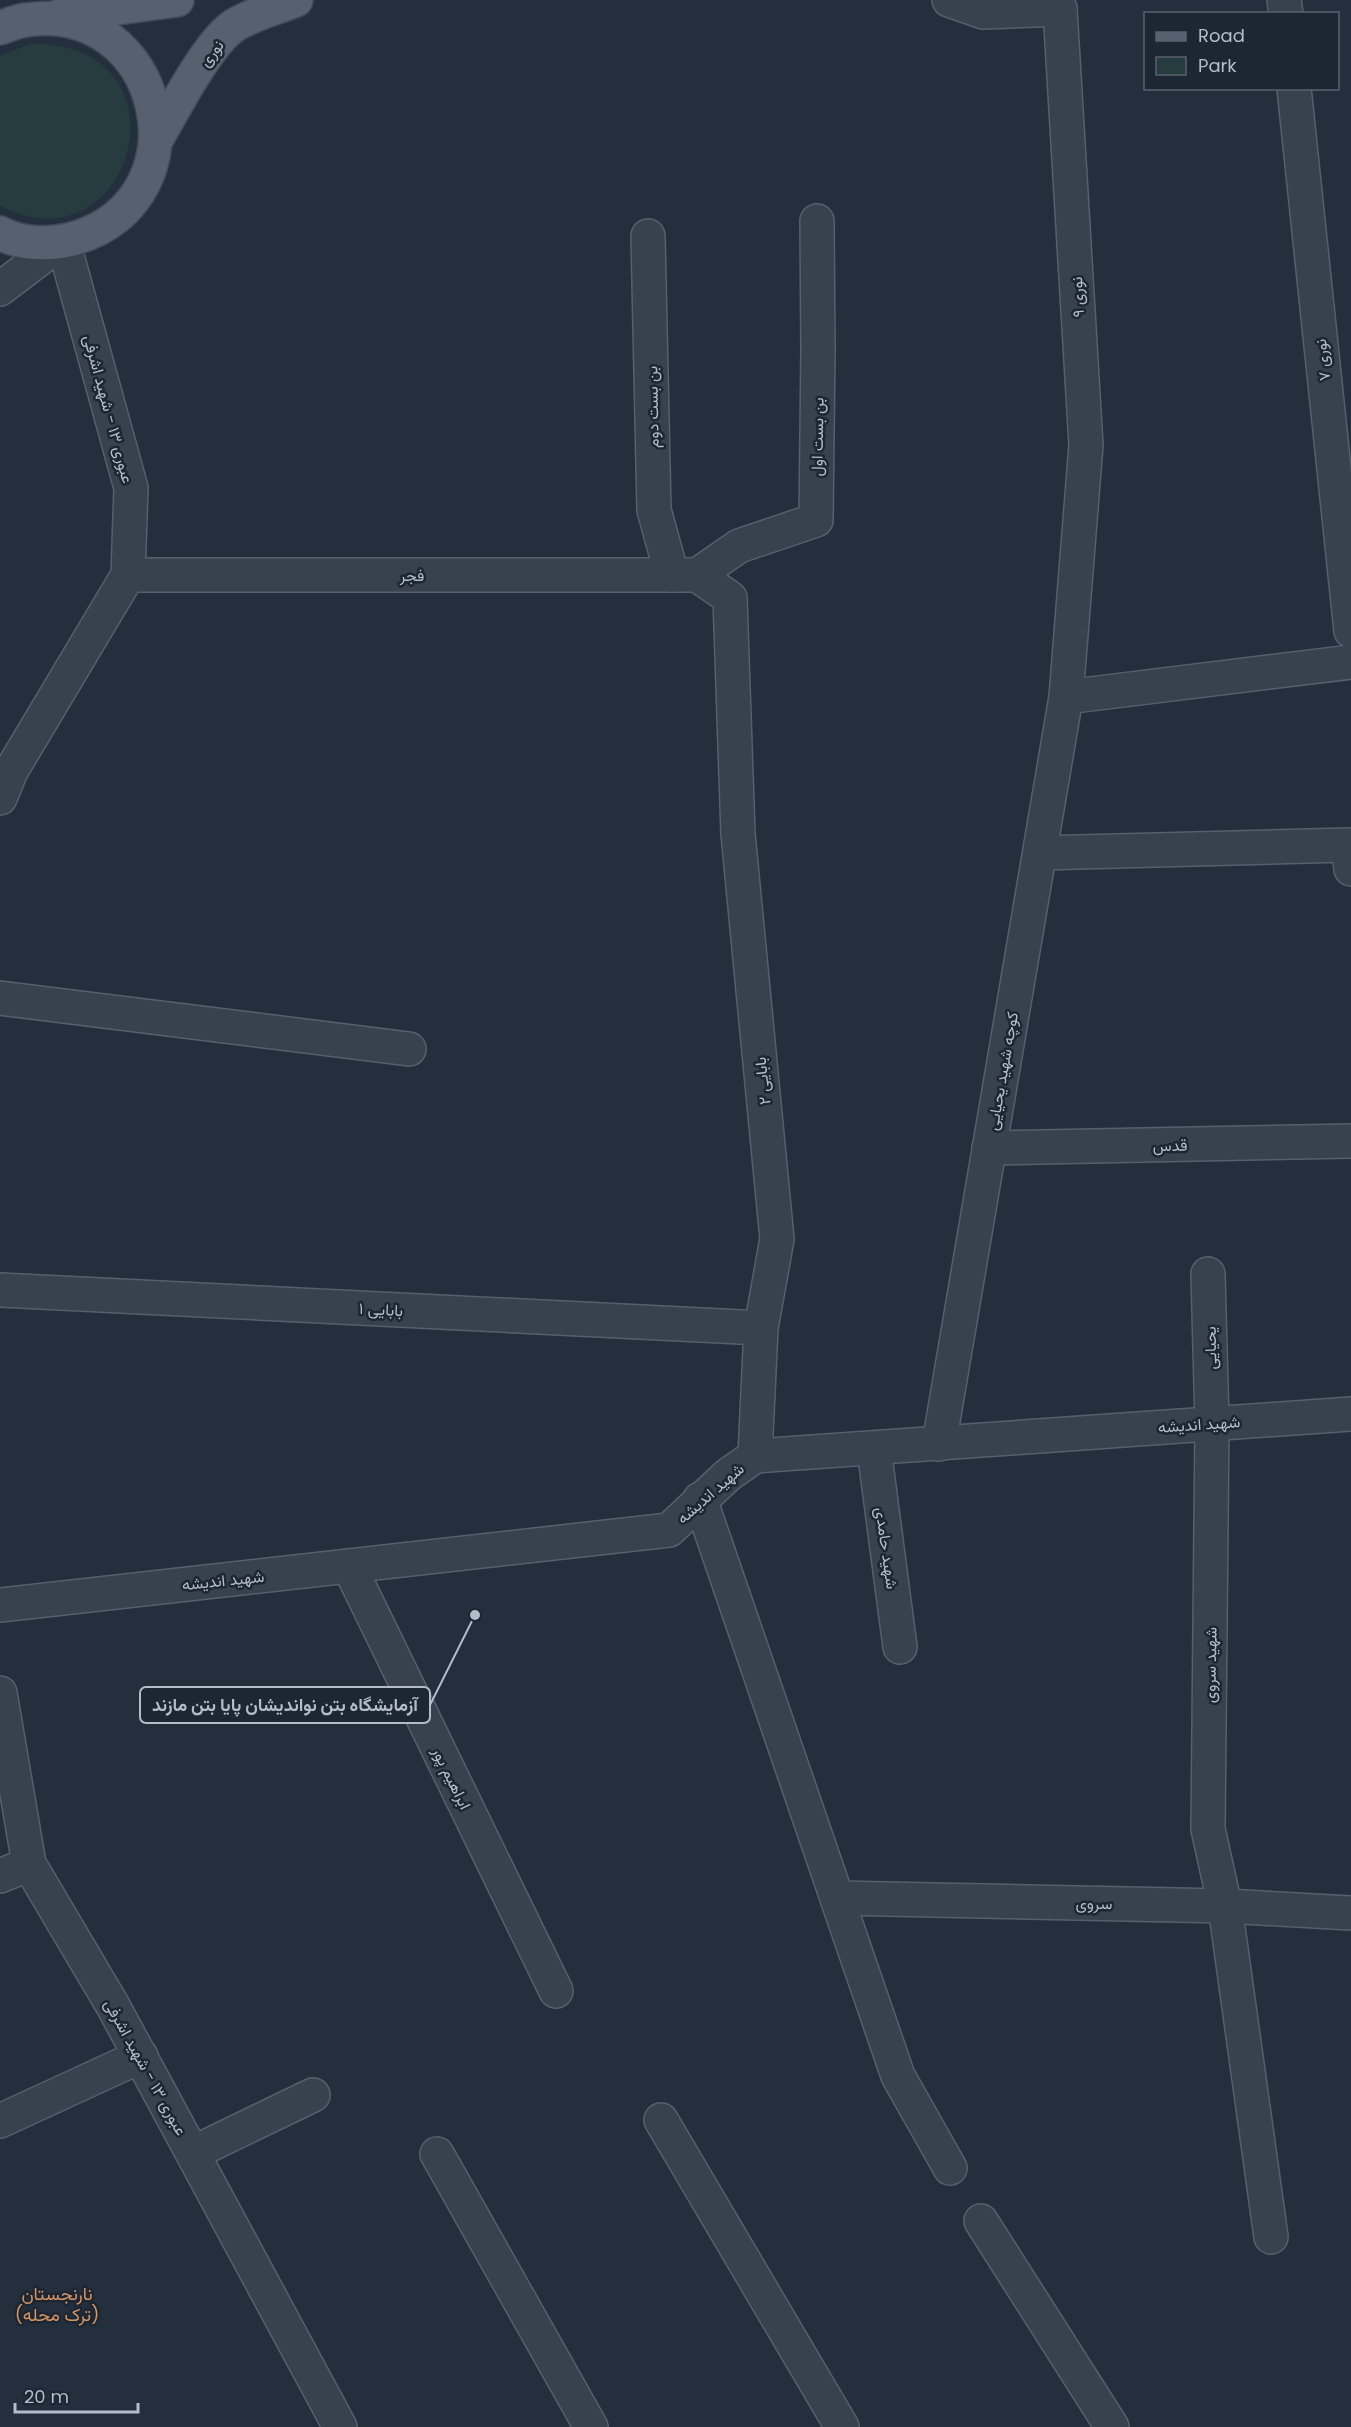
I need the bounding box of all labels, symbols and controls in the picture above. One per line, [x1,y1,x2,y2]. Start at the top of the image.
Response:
legend [1144,12,1339,90]
text: Road [1198,23,1245,48]
street label: نوری [194,35,229,72]
text: Park [1198,53,1237,78]
street label: نوری ۹ [1065,276,1090,318]
street label: عبوری ۱۳ - شهید اشرفی [78,332,139,486]
street label: نوری ۷ [1309,338,1336,382]
street label: بن بست دوم [640,366,665,448]
street label: بن بست اول [805,397,830,477]
street label: فجر [399,564,424,587]
street label: کوچه شهید یحیایی [981,1010,1024,1132]
street label: بابایی ۲ [749,1056,776,1106]
street label: قدس [1152,1134,1188,1157]
street label: بابایی ۱ [358,1297,404,1322]
street label: یحیایی [1199,1326,1222,1370]
street label: شهید اندیشه [1157,1410,1241,1439]
street label: شهید اندیشه [672,1458,749,1529]
street label: شهید حامدی [869,1506,904,1590]
street label: شهید اندیشه [181,1565,265,1596]
street label: شهید سروی [1198,1627,1223,1703]
callout: آزمایشگاه بتن نواندیشان پایا بتن مازند [140,1687,430,1723]
text: آزمایشگاه بتن نواندیشان پایا بتن مازند [152,1692,419,1717]
street label: ابراهیم پور [426,1742,477,1813]
street label: سروی [1075,1892,1113,1915]
street label: عبوری ۱۳ - شهید اشرفی [98,1995,193,2140]
district label: نارنجستان (ترک محله) [15,2281,99,2327]
scale bar [15,2376,138,2414]
text: 20 m [24,2384,69,2409]

